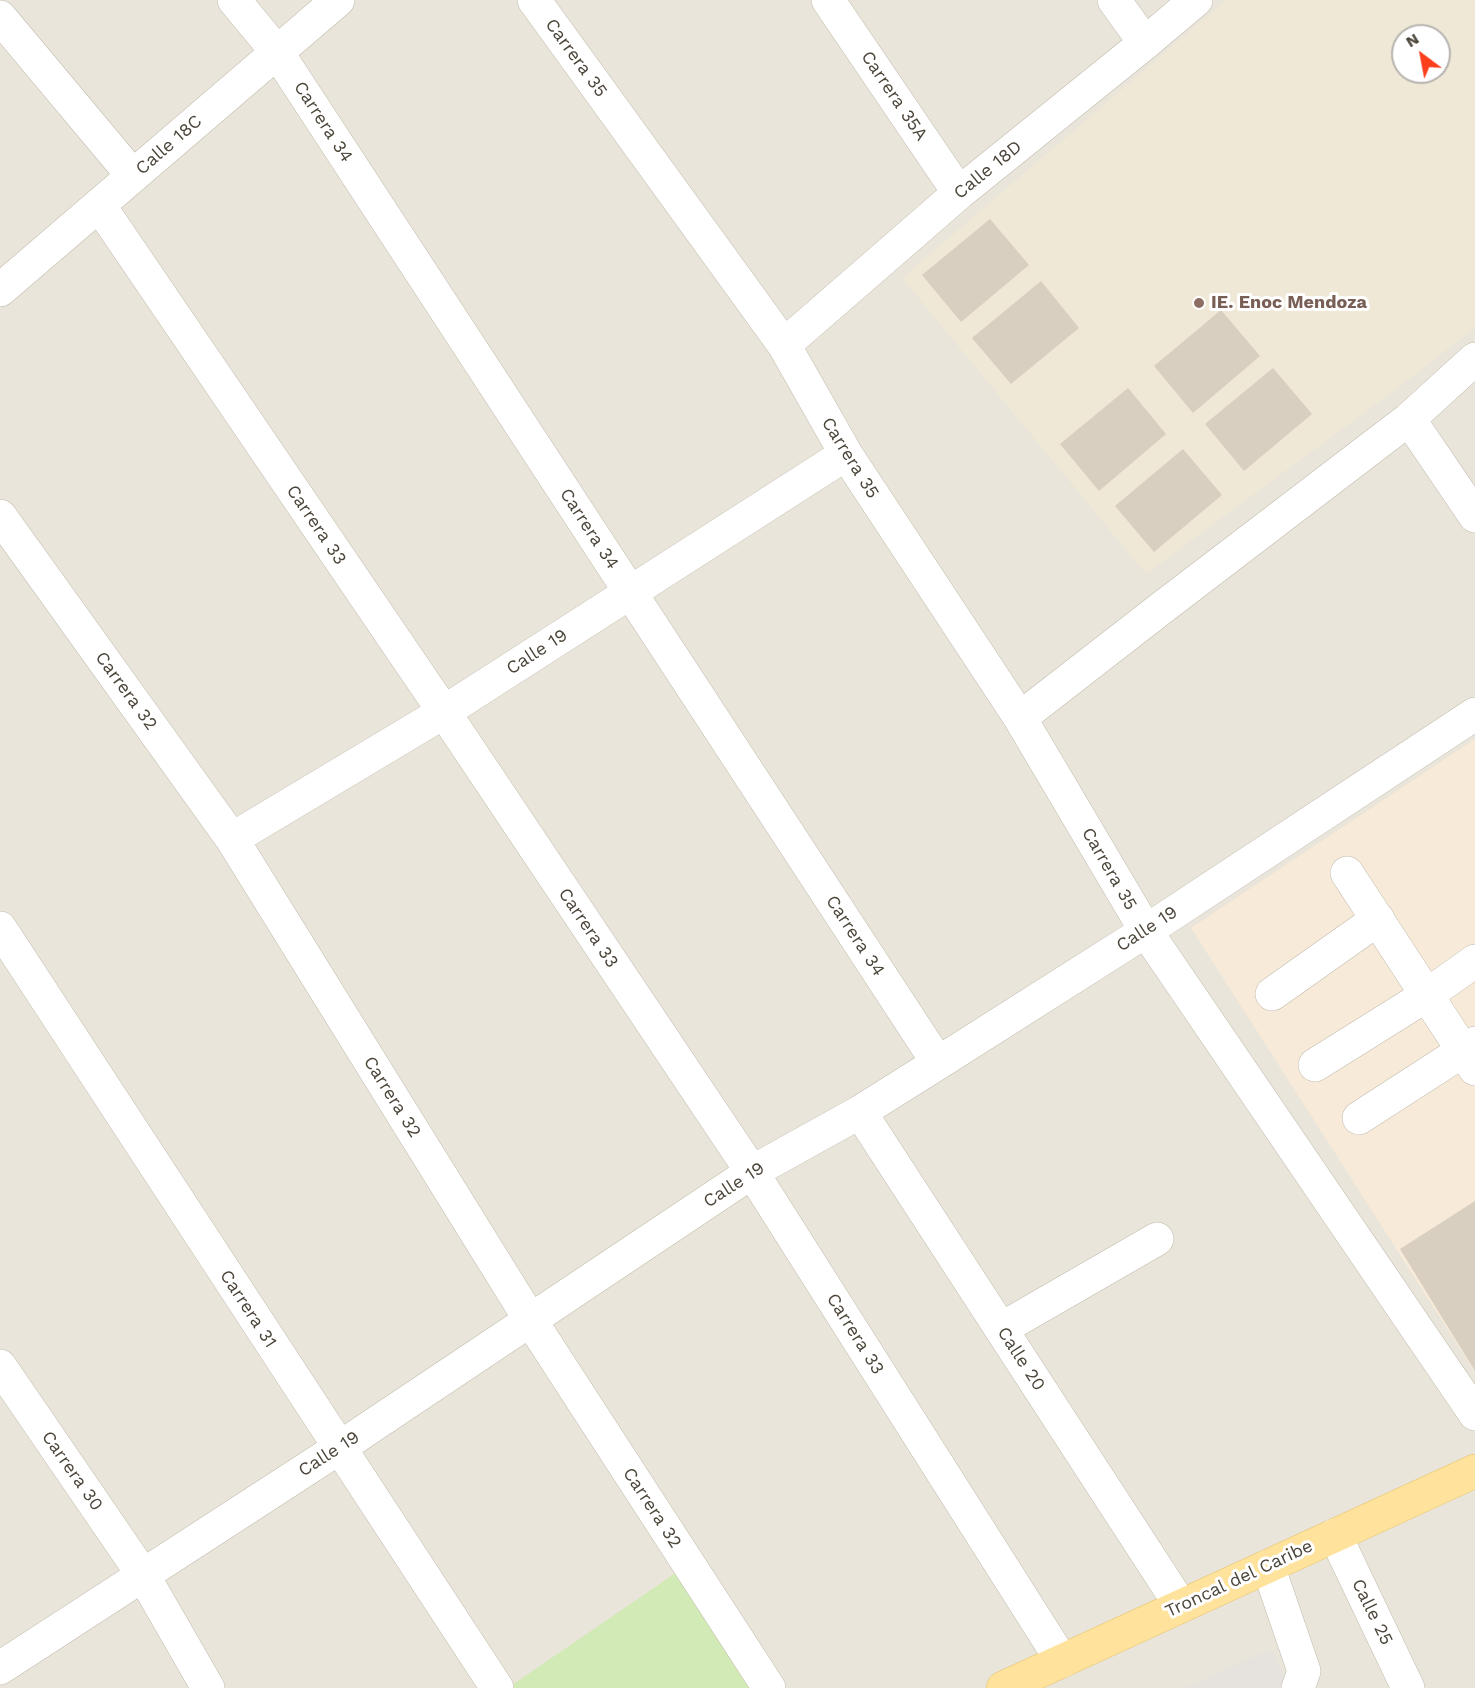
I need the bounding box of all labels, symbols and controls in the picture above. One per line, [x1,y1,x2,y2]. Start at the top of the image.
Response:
street label: Carrera 35 [540,15,612,101]
north arrow [1391,24,1451,84]
text: N [1402,29,1422,51]
street label: Carrera 35A [856,47,932,145]
street label: Carrera 34 [289,77,357,167]
street label: Calle 18C [132,110,206,180]
street label: Calle 18D [950,136,1026,204]
place label: IE. Enoc Mendoza [1211,292,1367,314]
marker: IE. Enoc Mendoza [1192,296,1206,310]
street label: Carrera 35 [817,413,883,503]
street label: Carrera 33 [281,481,351,569]
street label: Carrera 34 [555,484,623,574]
street label: Calle 19 [503,624,571,680]
street label: Carrera 32 [90,648,162,734]
street label: Carrera 35 [1077,824,1141,914]
street label: Carrera 33 [553,884,623,972]
street label: Carrera 34 [821,891,889,981]
street label: Calle 19 [1113,901,1181,957]
street label: Carrera 32 [359,1052,425,1142]
street label: Calle 19 [700,1157,768,1213]
street label: Carrera 31 [215,1266,281,1352]
street label: Carrera 33 [822,1289,888,1379]
street label: Calle 20 [992,1323,1050,1395]
street label: Calle 19 [295,1426,363,1482]
street label: Carrera 30 [37,1427,107,1515]
street label: Carrera 32 [618,1464,686,1552]
street label: Troncal del Caribe [1162,1535,1316,1623]
street label: Calle 25 [1347,1575,1397,1649]

